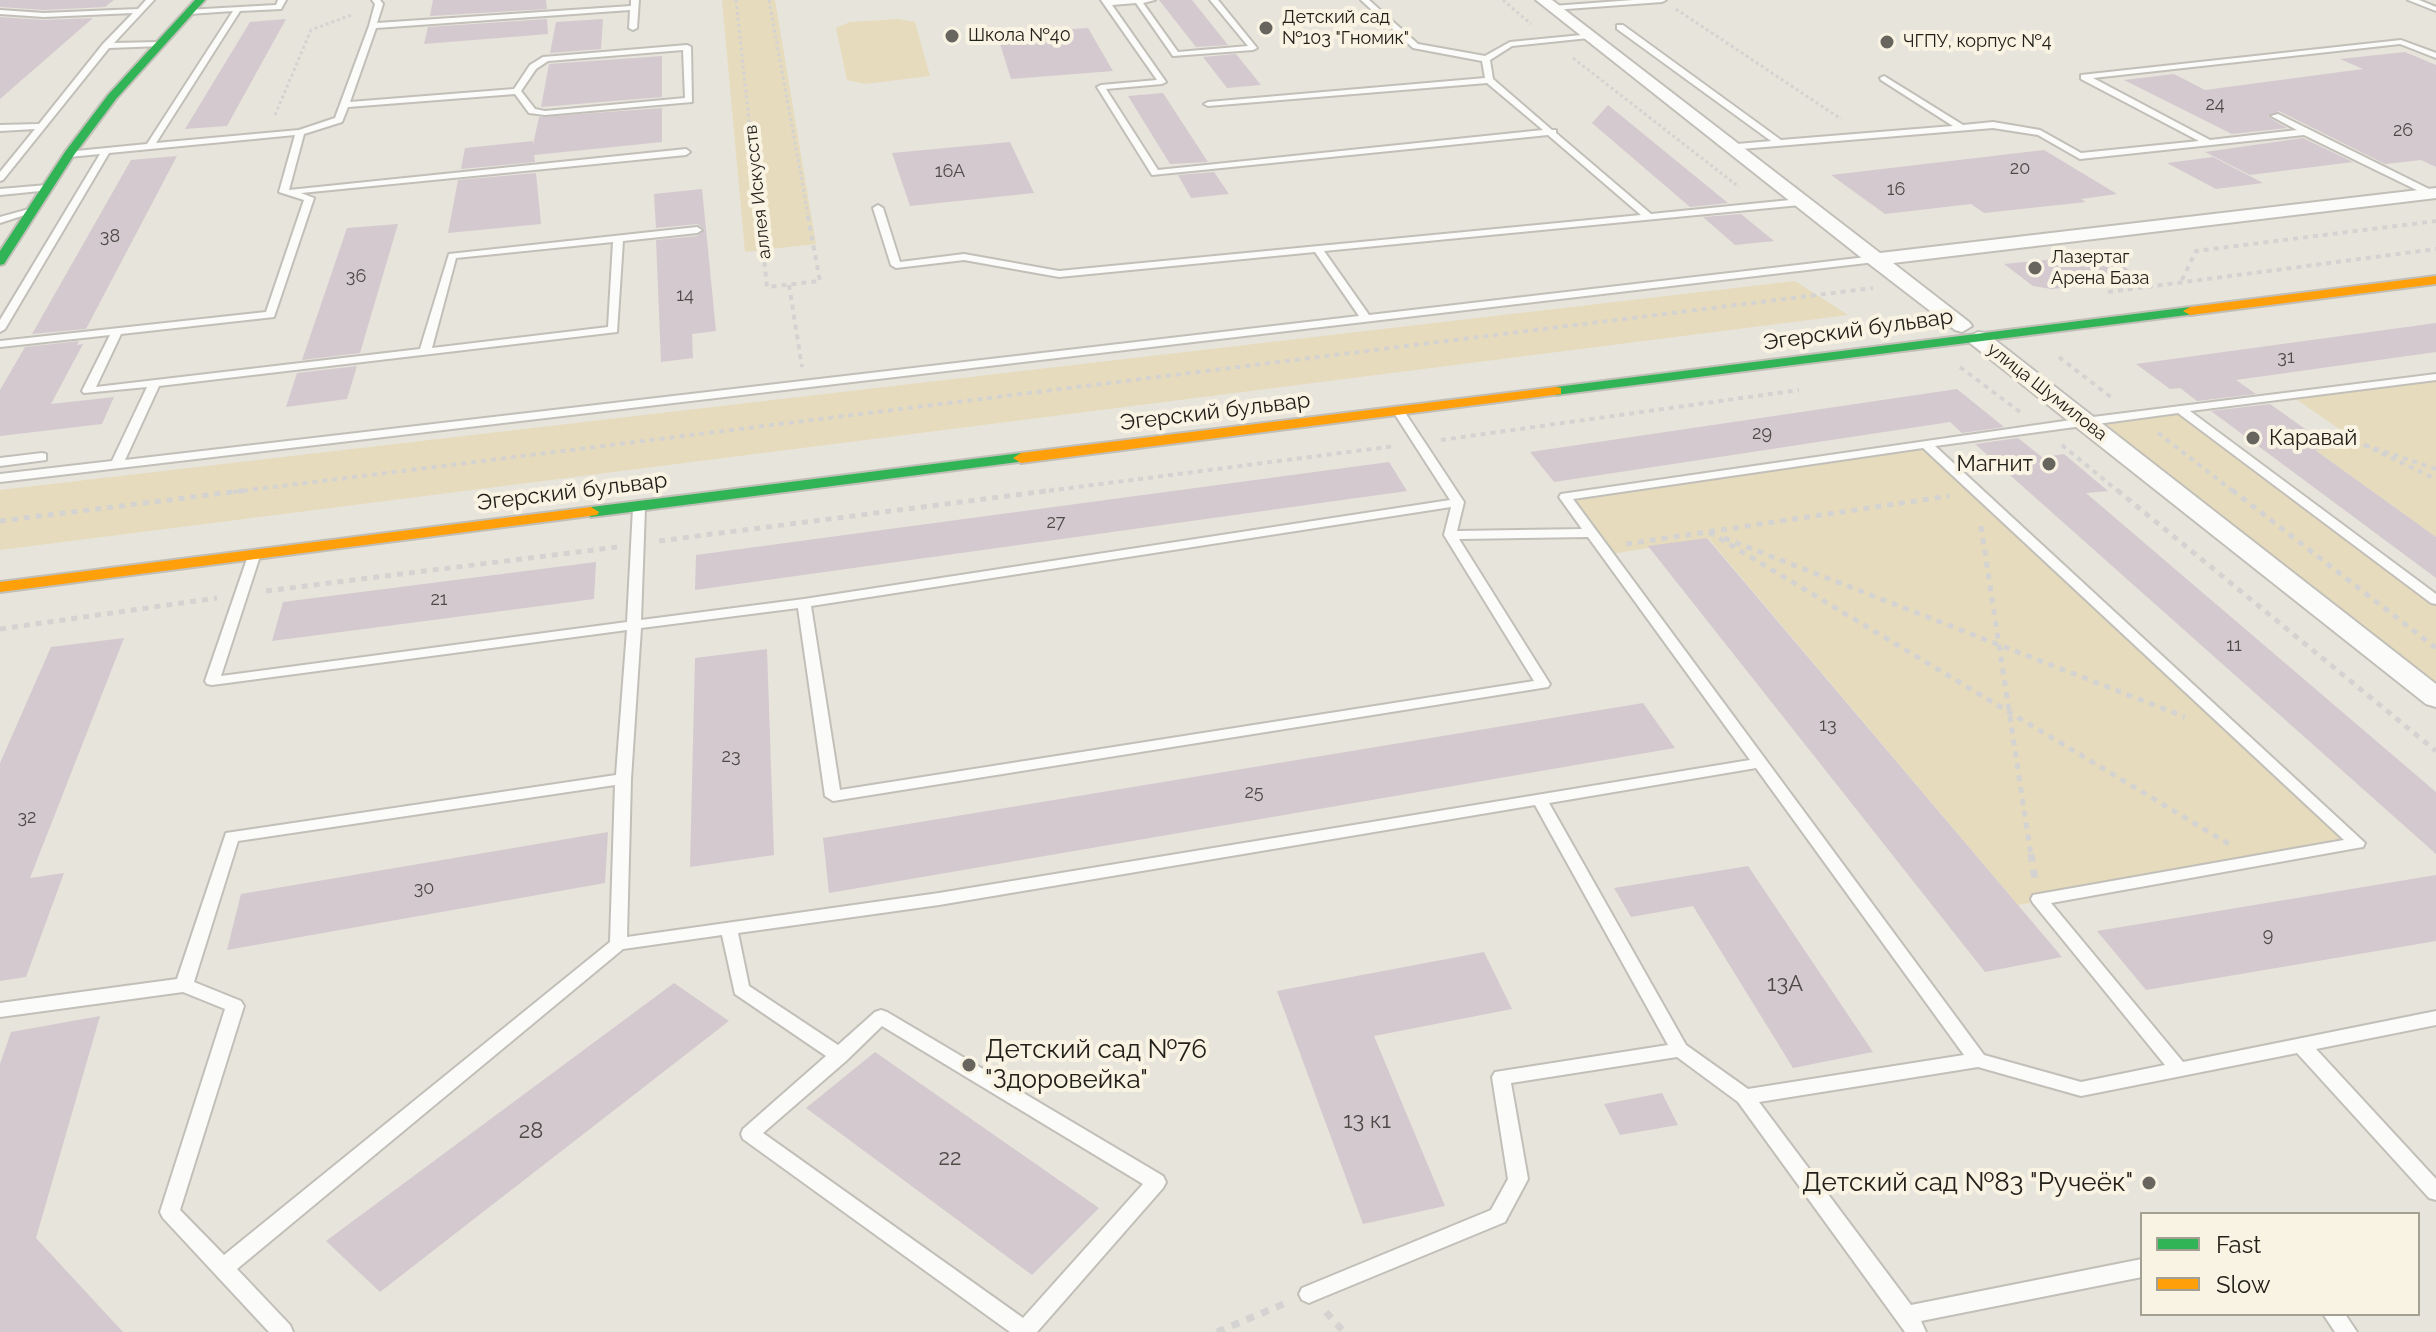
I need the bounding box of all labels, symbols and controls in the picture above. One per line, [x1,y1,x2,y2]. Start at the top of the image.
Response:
place label: Детский сад №103 "Гномик" [1282,7,1409,50]
marker: Детский сад №103 "Гномик" [1257,19,1275,37]
place label: Школа №40 [968,25,1071,47]
marker: Школа №40 [943,27,961,45]
place label: ЧГПУ, корпус №4 [1903,31,2052,53]
marker: ЧГПУ, корпус №4 [1878,33,1896,51]
house number: 24 [2205,94,2225,116]
house number: 26 [2393,120,2413,142]
street label: аллея Искусств [740,124,776,260]
house number: 20 [2010,158,2030,180]
house number: 16А [935,161,965,183]
house number: 16 [1887,179,1905,201]
house number: 38 [100,226,120,248]
place label: Лазертаг Арена База [2051,247,2149,290]
marker: Лазертаг Арена База [2026,259,2044,277]
house number: 36 [346,266,366,288]
house number: 14 [676,285,694,307]
street label: Эгерский бульвар [1761,304,1955,356]
street label: улица Шумилова [1983,339,2111,445]
house number: 31 [2277,347,2295,369]
street label: Эгерский бульвар [1118,387,1312,437]
house number: 29 [1752,423,1772,445]
place label: Каравай [2269,425,2357,451]
marker: Каравай [2244,429,2262,447]
place label: Магнит [1957,451,2033,477]
marker: Магнит [2040,455,2058,473]
street label: Эгерский бульвар [475,467,669,517]
house number: 27 [1046,512,1066,534]
house number: 21 [430,589,448,611]
house number: 11 [2226,635,2242,657]
house number: 13 [1819,715,1837,737]
house number: 23 [722,746,740,768]
house number: 25 [1244,782,1264,804]
house number: 32 [18,807,36,829]
house number: 30 [414,878,434,900]
house number: 9 [2263,925,2273,947]
house number: 13А [1767,971,1803,997]
place label: Детский сад №76 "Здоровейка" [985,1034,1207,1096]
marker: Детский сад №76 "Здоровейка" [960,1056,978,1074]
house number: 13 к1 [1343,1108,1391,1134]
house number: 28 [519,1118,543,1144]
house number: 22 [939,1145,961,1171]
place label: Детский сад №83 "Ручеёк" [1802,1167,2133,1199]
marker: Детский сад №83 "Ручеёк" [2140,1174,2158,1192]
legend [2140,1212,2420,1316]
text: Fast [2216,1230,2261,1259]
text: Slow [2216,1270,2270,1299]

